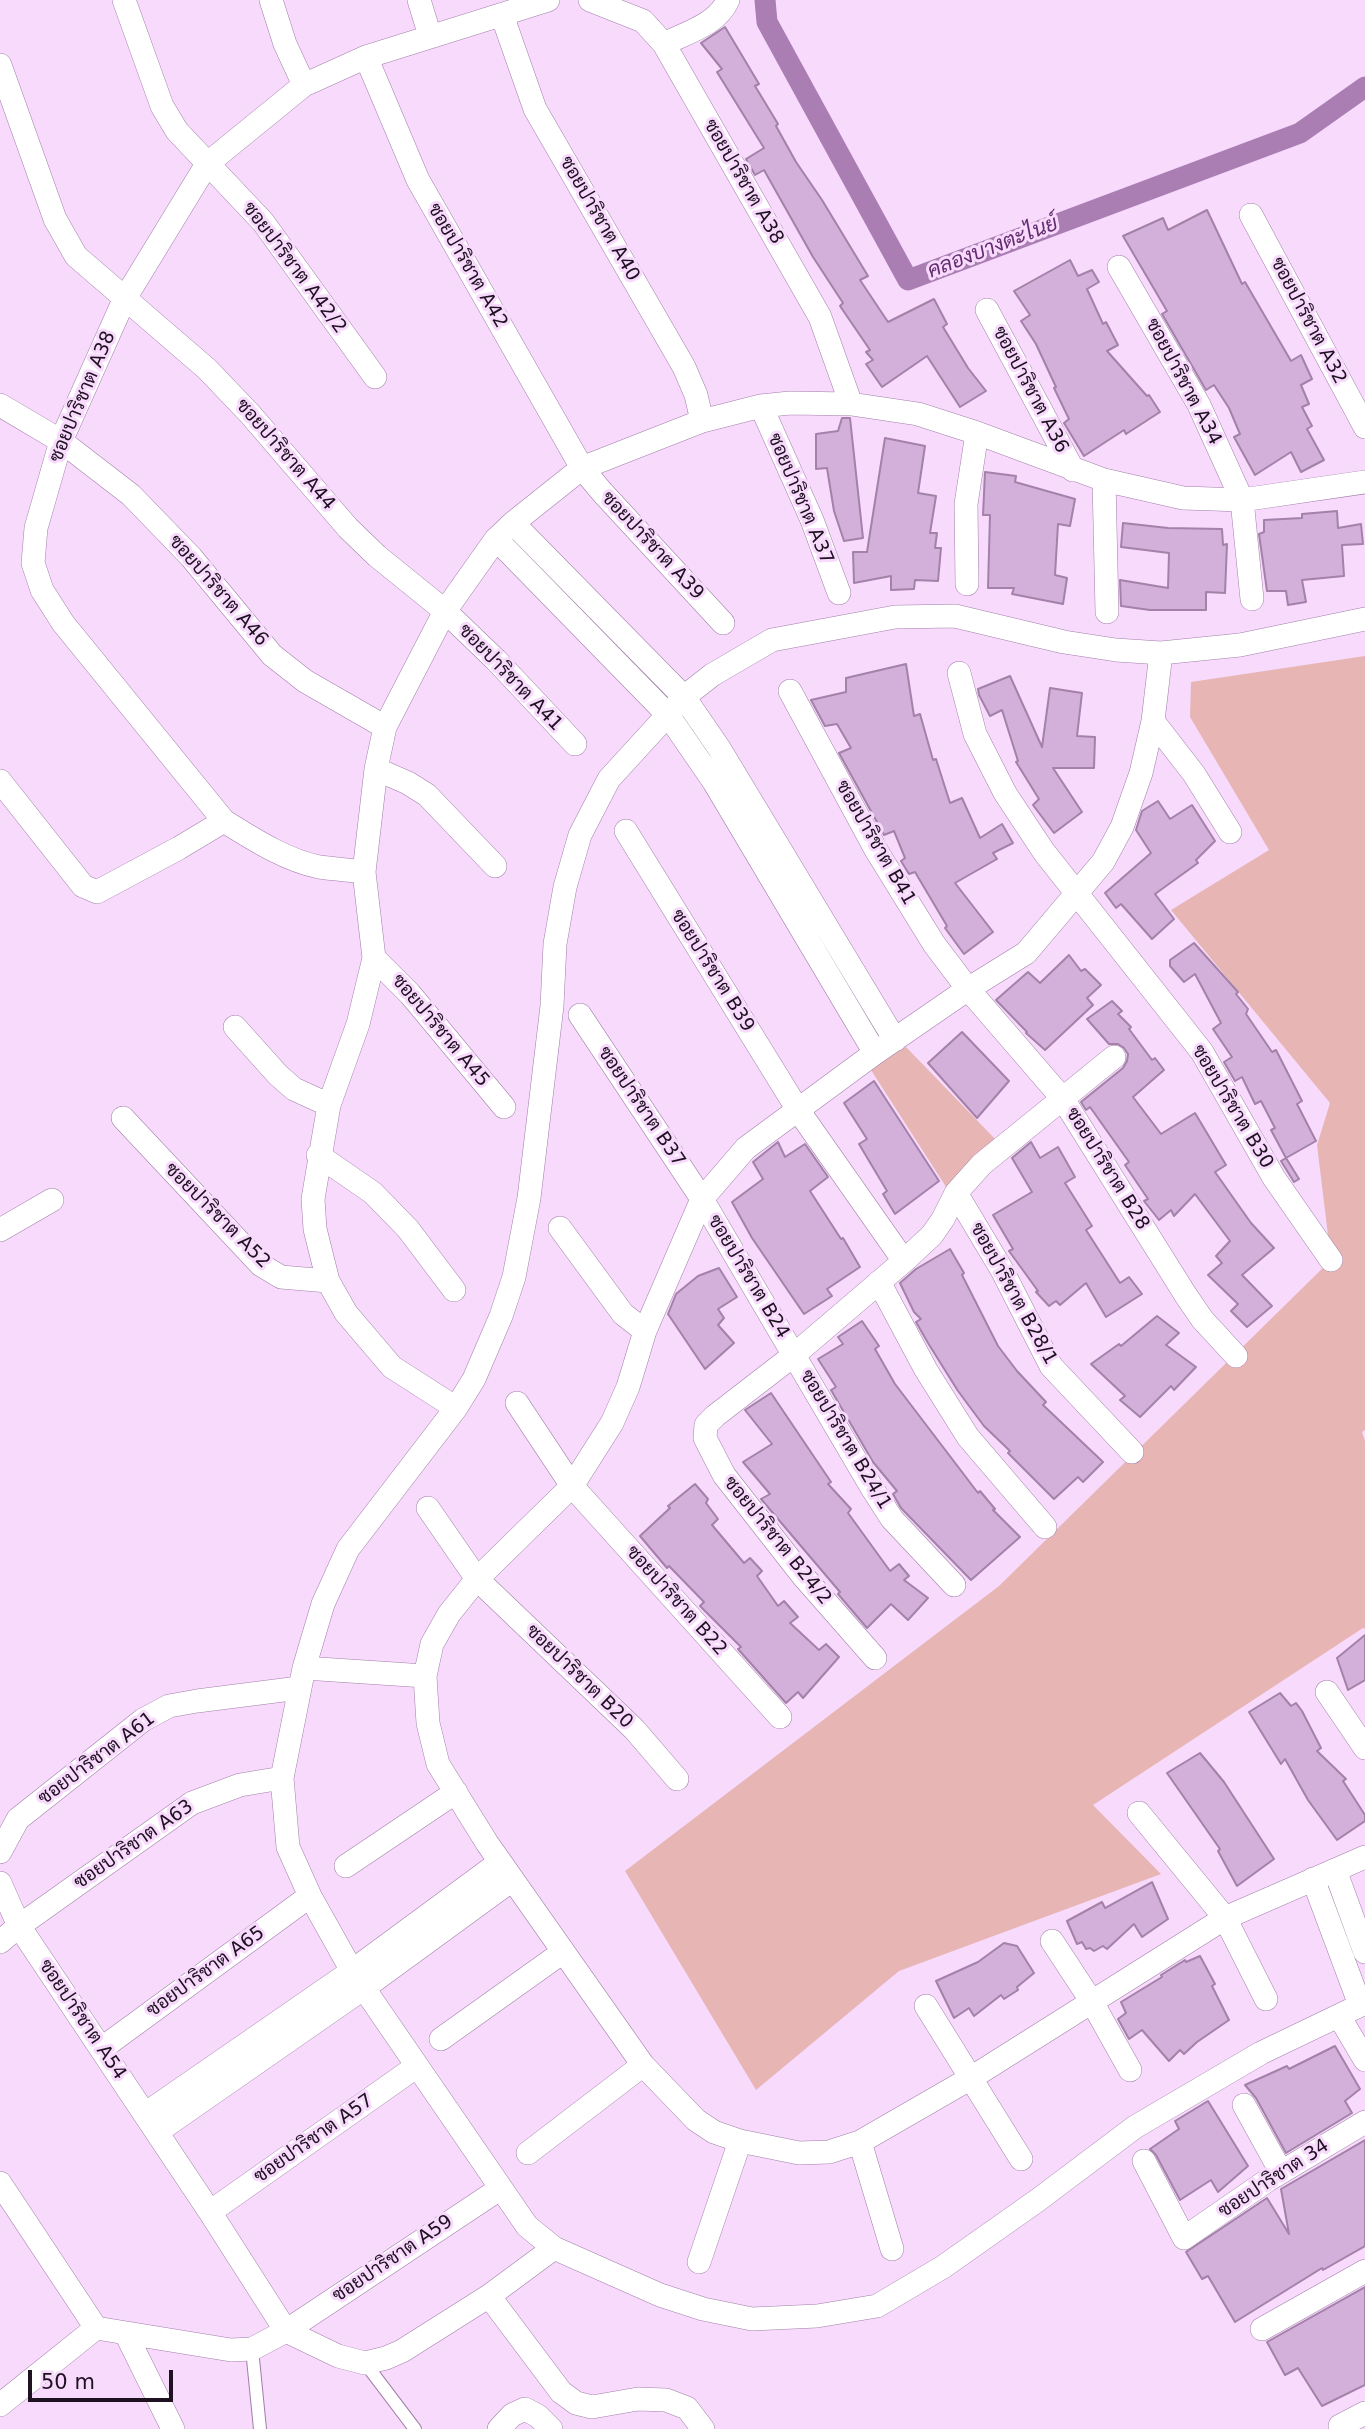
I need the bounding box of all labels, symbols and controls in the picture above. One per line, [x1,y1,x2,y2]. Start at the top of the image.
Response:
street label: ซอยปาริชาต A38 [698,116,788,248]
street label: ซอยปาริชาต A40 [554,153,644,285]
street label: ซอยปาริชาต A42/2 [237,198,351,338]
street label: ซอยปาริชาต A42 [422,200,512,332]
water label: คลองบางตะไนย์ [924,212,1062,284]
street label: ซอยปาริชาต A32 [1265,254,1351,388]
street label: ซอยปาริชาต A34 [1140,315,1226,449]
street label: ซอยปาริชาต A36 [987,323,1073,457]
street label: ซอยปาริชาต A38 [45,328,121,466]
street label: ซอยปาริชาต A44 [230,395,340,515]
street label: ซอยปาริชาต A37 [762,430,838,568]
street label: ซอยปาริชาต A39 [596,487,708,605]
street label: ซอยปาริชาต A46 [163,531,273,651]
street label: ซอยปาริชาต A41 [453,620,567,736]
street label: ซอยปาริชาต B41 [830,777,920,909]
street label: ซอยปาริชาต B39 [665,906,759,1036]
street label: ซอยปาริชาต A45 [386,970,494,1092]
street label: ซอยปาริชาต B30 [1186,1041,1278,1173]
street label: ซอยปาริชาต B37 [592,1043,690,1171]
street label: ซอยปาริชาต B28 [1060,1104,1154,1234]
street label: ซอยปาริชาต A52 [159,1158,275,1274]
street label: ซอยปาริชาต B24 [702,1211,794,1343]
street label: ซอยปาริชาต B28/1 [965,1219,1061,1369]
street label: ซอยปาริชาต B24/1 [794,1366,896,1514]
street label: ซอยปาริชาต B24/2 [718,1472,836,1610]
street label: ซอยปาริชาต B22 [621,1541,731,1661]
street label: ซอยปาริชาต B20 [521,1620,637,1734]
street label: ซอยปาริชาต A61 [34,1708,160,1810]
street label: ซอยปาริชาต A63 [70,1795,198,1895]
street label: ซอยปาริชาต A65 [143,1922,269,2022]
street label: ซอยปาริชาต A54 [33,1956,131,2084]
street label: ซอยปาริชาต A57 [250,2089,378,2189]
street label: ซอยปาริชาต 34 [1215,2135,1333,2223]
street label: ซอยปาริชาต A59 [329,2210,457,2308]
scale bar [32,2356,177,2400]
text: 50 m [41,2370,95,2394]

